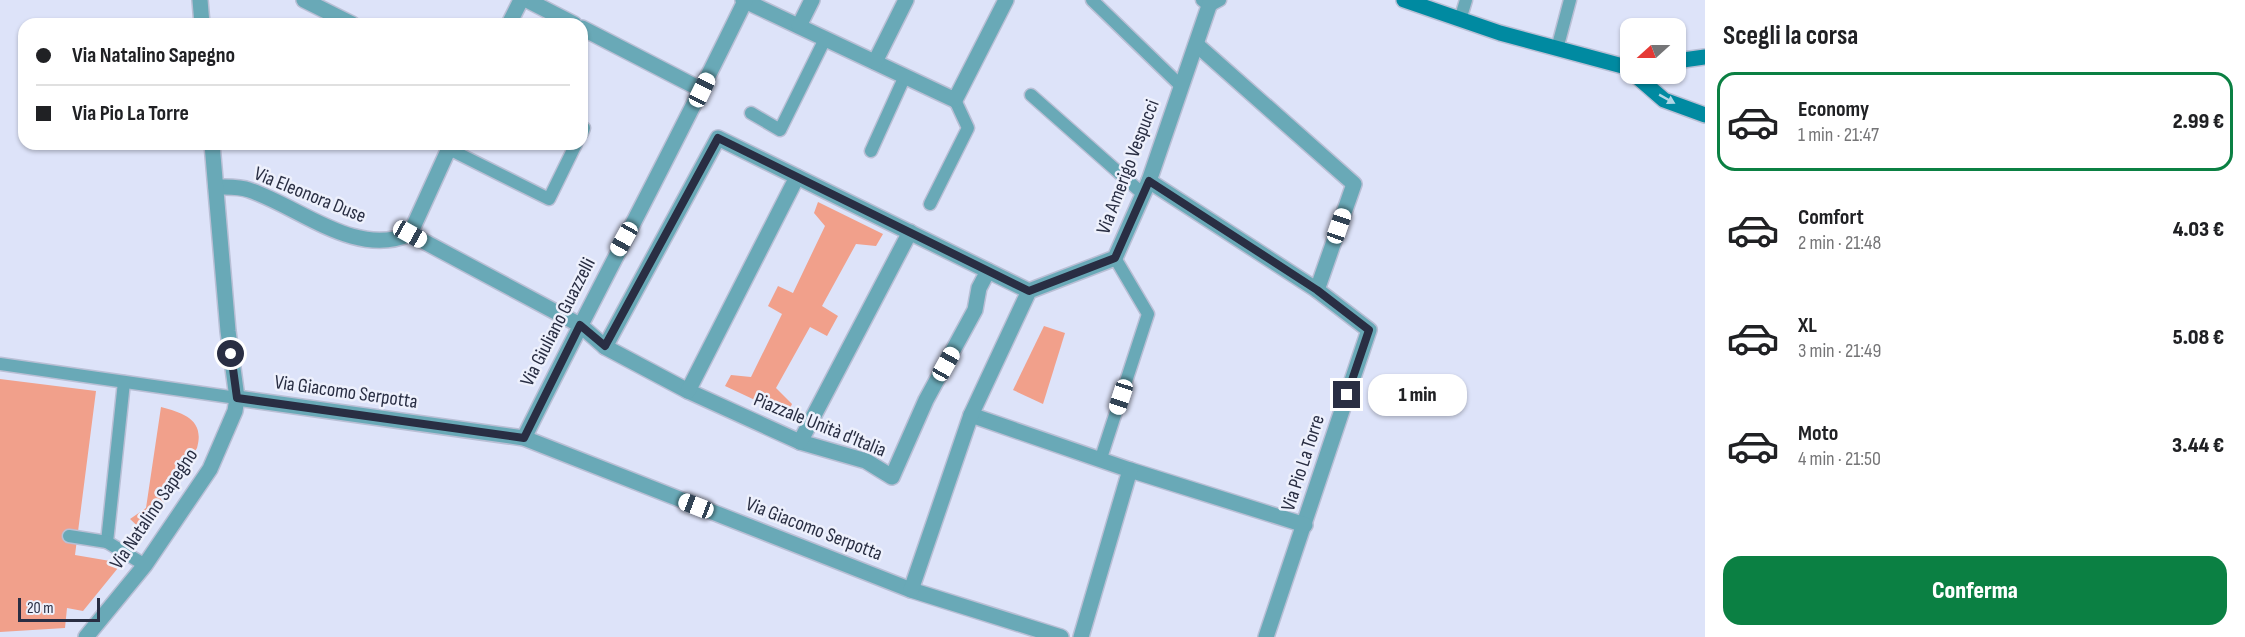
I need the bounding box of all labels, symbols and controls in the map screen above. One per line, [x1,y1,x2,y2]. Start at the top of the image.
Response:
north arrow [1620,18,1686,84]
map controls [1620,18,1686,84]
text: Scegli la corsa [1723,20,1858,52]
text: Via Natalino Sapegno [72,42,235,69]
car [686,70,718,110]
one-way arrow [1659,94,1676,104]
icon: car [1726,95,1780,149]
street label: Via Amerigo Vespucci [1091,96,1165,238]
text: Economy [1798,96,1869,123]
text: Via Pio La Torre [72,100,189,127]
text: 2.99 € [2173,108,2224,135]
text: 1 min · 21:47 [1798,123,1879,147]
street label: Via Eleonora Duse [251,162,369,228]
icon: car [1726,203,1780,257]
text: Comfort [1798,204,1864,231]
car [1325,206,1353,246]
text: 4.03 € [2173,216,2224,243]
car [390,217,430,251]
car [607,219,641,259]
text: 2 min · 21:48 [1798,231,1881,255]
street label: Via Giuliano Guazzelli [515,254,601,390]
icon: car [1726,311,1780,365]
text: XL [1798,312,1817,339]
text: 5.08 € [2173,324,2224,351]
text: 3 min · 21:49 [1798,339,1881,363]
route start [217,340,244,367]
car [929,344,963,384]
street label: Via Giacomo Serpotta [273,370,419,414]
callout: 1 min [1368,374,1467,416]
car [1107,377,1135,417]
route end [1333,381,1360,408]
text: 1 min [1398,383,1437,407]
street label: Piazzale Unità d'Italia [750,388,890,462]
street label: Via Pio La Torre [1276,412,1330,514]
icon: car [1726,419,1780,473]
text: Moto [1798,420,1838,447]
text: 3.44 € [2172,432,2224,459]
street label: Via Natalino Sapegno [105,444,203,574]
text: 4 min · 21:50 [1798,447,1881,471]
car [676,491,716,521]
street label: Via Giacomo Serpotta [742,492,886,566]
button: Conferma [1723,556,2227,625]
scale bar [18,595,100,622]
text: 20 m [27,599,54,618]

